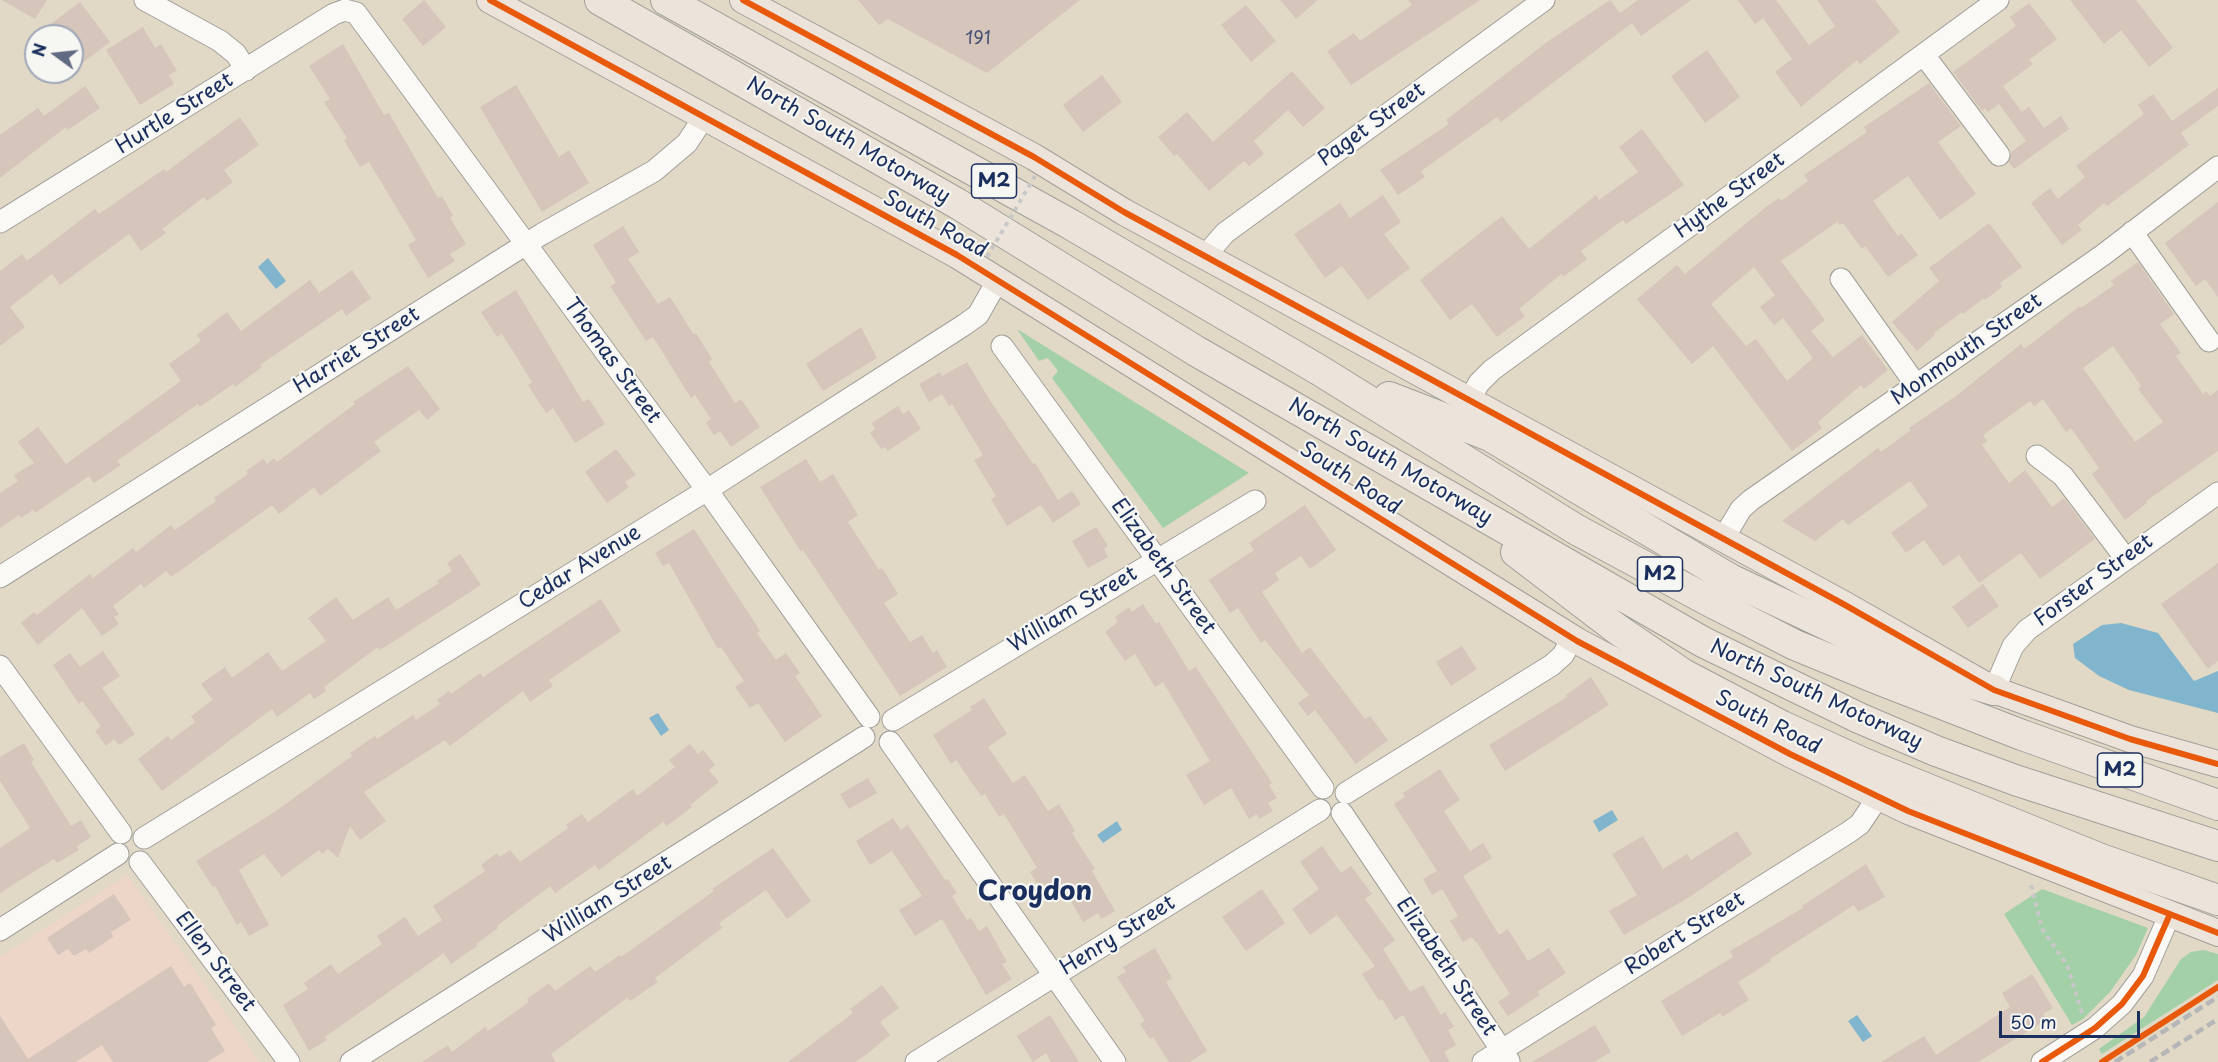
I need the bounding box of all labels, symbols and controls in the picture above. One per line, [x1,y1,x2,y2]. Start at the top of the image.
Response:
north arrow [24,24,84,84]
house number: 191 [965,28,991,50]
text: N [25,41,52,59]
street label: Hurtle Street [112,68,238,160]
street label: North South Motorway [741,72,955,210]
street label: Paget Street [1314,78,1430,172]
street label: Hythe Street [1670,148,1790,244]
road number: M2 [972,164,1016,198]
street label: South Road [878,186,992,264]
street label: Monmouth Street [1887,289,2047,411]
street label: Thomas Street [558,293,666,429]
street label: Harriet Street [289,302,425,400]
street label: North South Motorway [1283,393,1497,531]
street label: South Road [1295,437,1405,521]
street label: Elizabeth Street [1105,494,1221,640]
street label: Cedar Avenue [514,520,646,616]
street label: Forster Street [2030,529,2158,633]
road number: M2 [1638,557,1682,591]
street label: William Street [1004,562,1142,658]
street label: North South Motorway [1706,635,1926,755]
street label: South Road [1711,686,1825,760]
road number: M2 [2098,753,2142,787]
street label: William Street [539,851,677,949]
district label: Croydon [978,877,1092,909]
street label: Robert Street [1620,887,1750,981]
street label: Henry Street [1056,891,1180,981]
street label: Elizabeth Street [1390,893,1502,1041]
street label: Ellen Street [169,907,261,1017]
scale bar [2002,999,2143,1037]
text: 50 m [2010,1008,2057,1035]

